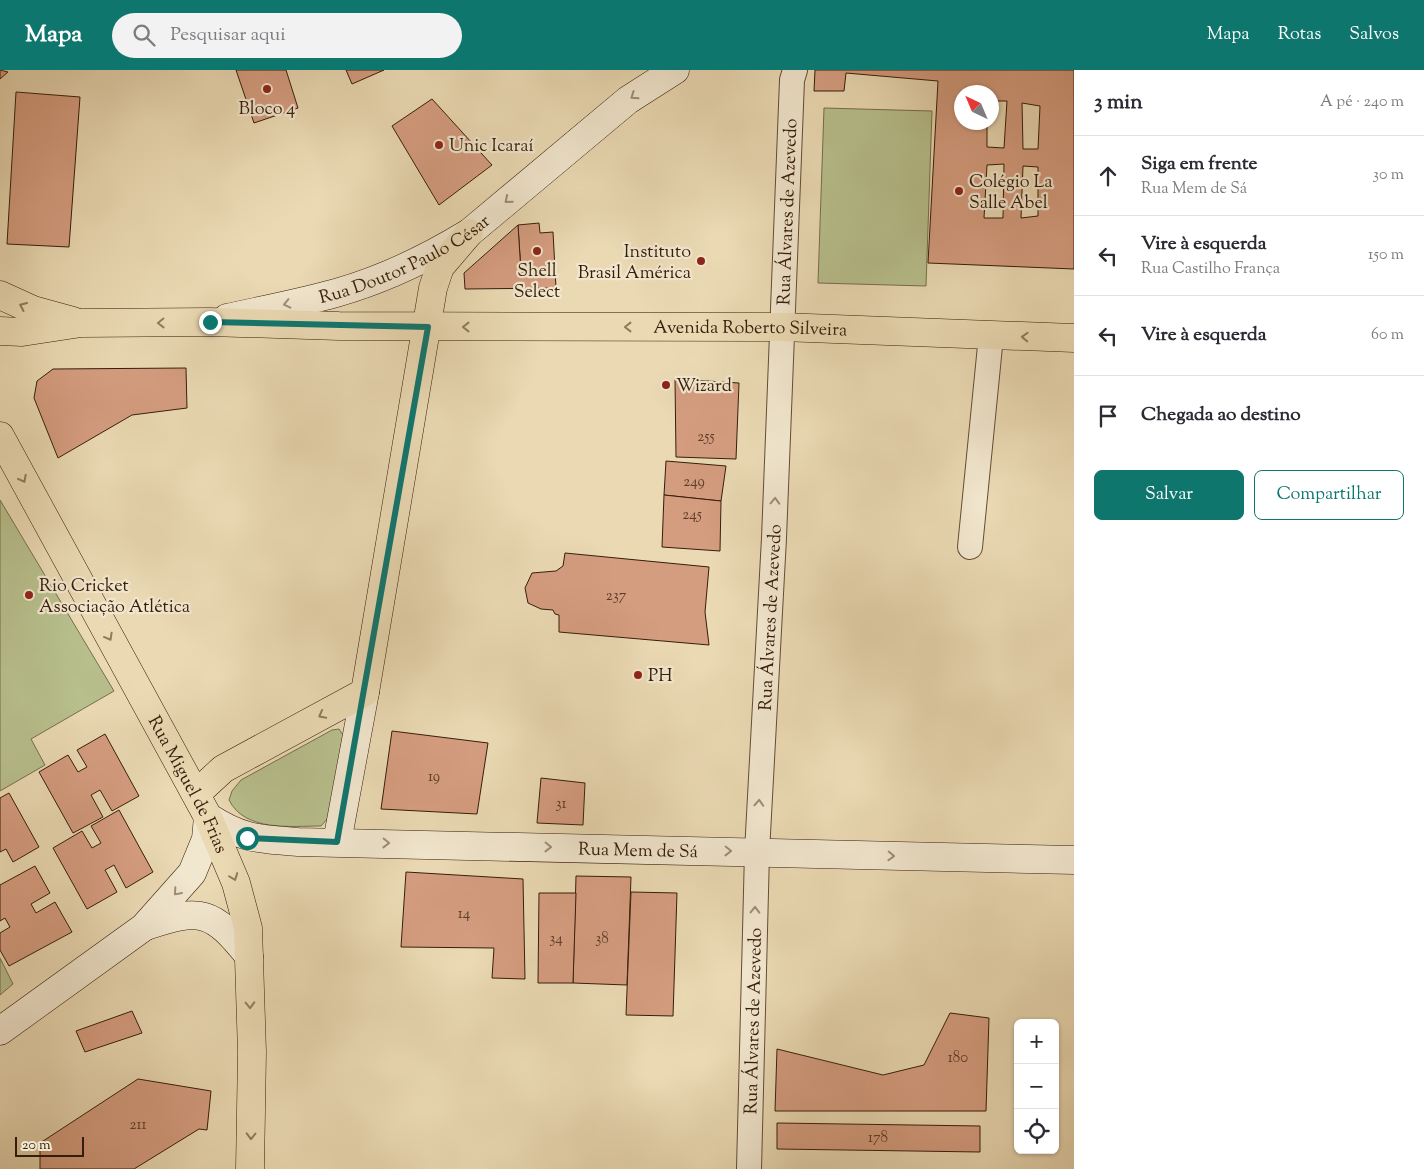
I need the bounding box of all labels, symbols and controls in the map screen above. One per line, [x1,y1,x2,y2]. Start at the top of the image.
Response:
search box [112,13,462,58]
text: Mapa [25,18,82,52]
icon: search [130,21,158,49]
text: Pesquisar aqui [170,22,286,49]
text: Mapa [1207,22,1250,48]
text: Rotas [1278,22,1321,48]
text: Salvos [1349,22,1399,48]
marker: Bloco 4 [261,83,273,95]
north arrow [954,85,999,130]
text: 3 min [1094,88,1143,118]
one-way arrow [630,90,639,100]
text: A pé · 240 m [1320,91,1404,114]
place label: Bloco 4 [239,97,295,123]
street label: Rua Álvares de Azevedo [772,118,805,306]
place label: Unic Icaraí [449,134,534,160]
marker: Unic Icaraí [433,139,445,151]
text: Siga em frente [1141,151,1257,178]
icon: ahead [1094,162,1122,190]
text: 30 m [1373,164,1404,187]
place label: Colégio La Salle Abel [969,170,1053,217]
text: Rua Mem de Sá [1141,178,1247,201]
marker: Colégio La Salle Abel [953,185,965,197]
one-way arrow [505,194,514,203]
street label: Rua Doutor Paulo César [316,209,497,312]
text: Vire à esquerda [1141,231,1267,258]
place label: Instituto Brasil América [578,240,691,287]
icon: left [1094,242,1122,270]
text: 150 m [1368,244,1404,267]
marker: Shell Select [531,245,543,257]
marker: Instituto Brasil América [695,255,707,267]
text: Rua Castilho França [1141,258,1280,281]
place label: Shell Select [514,259,560,306]
one-way arrow [283,298,292,309]
one-way arrow [19,302,28,312]
route end [199,311,222,334]
street label: Avenida Roberto Silveira [653,316,848,344]
one-way arrow [157,318,165,328]
one-way arrow [461,322,469,332]
one-way arrow [624,322,632,332]
icon: left [1094,322,1122,350]
text: Vire à esquerda [1141,322,1267,349]
text: 60 m [1371,324,1404,347]
one-way arrow [1021,332,1029,342]
place label: Wizard [676,374,732,400]
marker: Wizard [660,379,672,391]
icon: arrive [1094,402,1122,430]
text: Chegada ao destino [1141,402,1301,429]
house number: 255 [697,427,715,448]
button: Salvar [1094,470,1244,520]
button: Compartilhar [1254,470,1404,520]
house number: 249 [683,472,705,493]
one-way arrow [17,474,27,483]
one-way arrow [770,497,780,505]
house number: 245 [682,505,702,526]
street label: Rua Álvares de Azevedo [754,524,790,712]
place label: Rio Cricket Associação Atlética [39,574,190,621]
house number: 237 [606,586,627,607]
marker: Rio Cricket Associação Atlética [23,589,35,601]
one-way arrow [103,632,113,641]
place label: PH [648,664,672,690]
marker: PH [632,669,644,681]
one-way arrow [318,709,327,719]
street label: Rua Miguel de Frias [140,712,233,858]
house number: 19 [428,767,440,788]
house number: 31 [555,794,567,815]
one-way arrow [754,799,765,807]
route start [236,827,259,850]
one-way arrow [382,838,390,848]
street label: Rua Mem de Sá [578,838,698,866]
one-way arrow [545,842,553,852]
one-way arrow [725,846,733,857]
one-way arrow [887,850,895,861]
one-way arrow [228,873,238,881]
one-way arrow [173,886,182,895]
house number: 14 [458,904,471,925]
one-way arrow [750,906,761,914]
street label: Rua Álvares de Azevedo [739,927,770,1115]
house number: 34 [549,929,563,950]
house number: 38 [595,929,609,950]
one-way arrow [245,1001,256,1009]
map controls [1014,1019,1059,1154]
button: + [1014,1019,1059,1064]
house number: 180 [948,1048,968,1069]
button: − [1014,1064,1059,1109]
button: locate [1014,1109,1059,1154]
house number: 211 [129,1115,147,1136]
house number: 178 [868,1128,888,1149]
one-way arrow [246,1132,256,1140]
scale bar [15,1134,84,1157]
text: 20 m [22,1136,51,1156]

